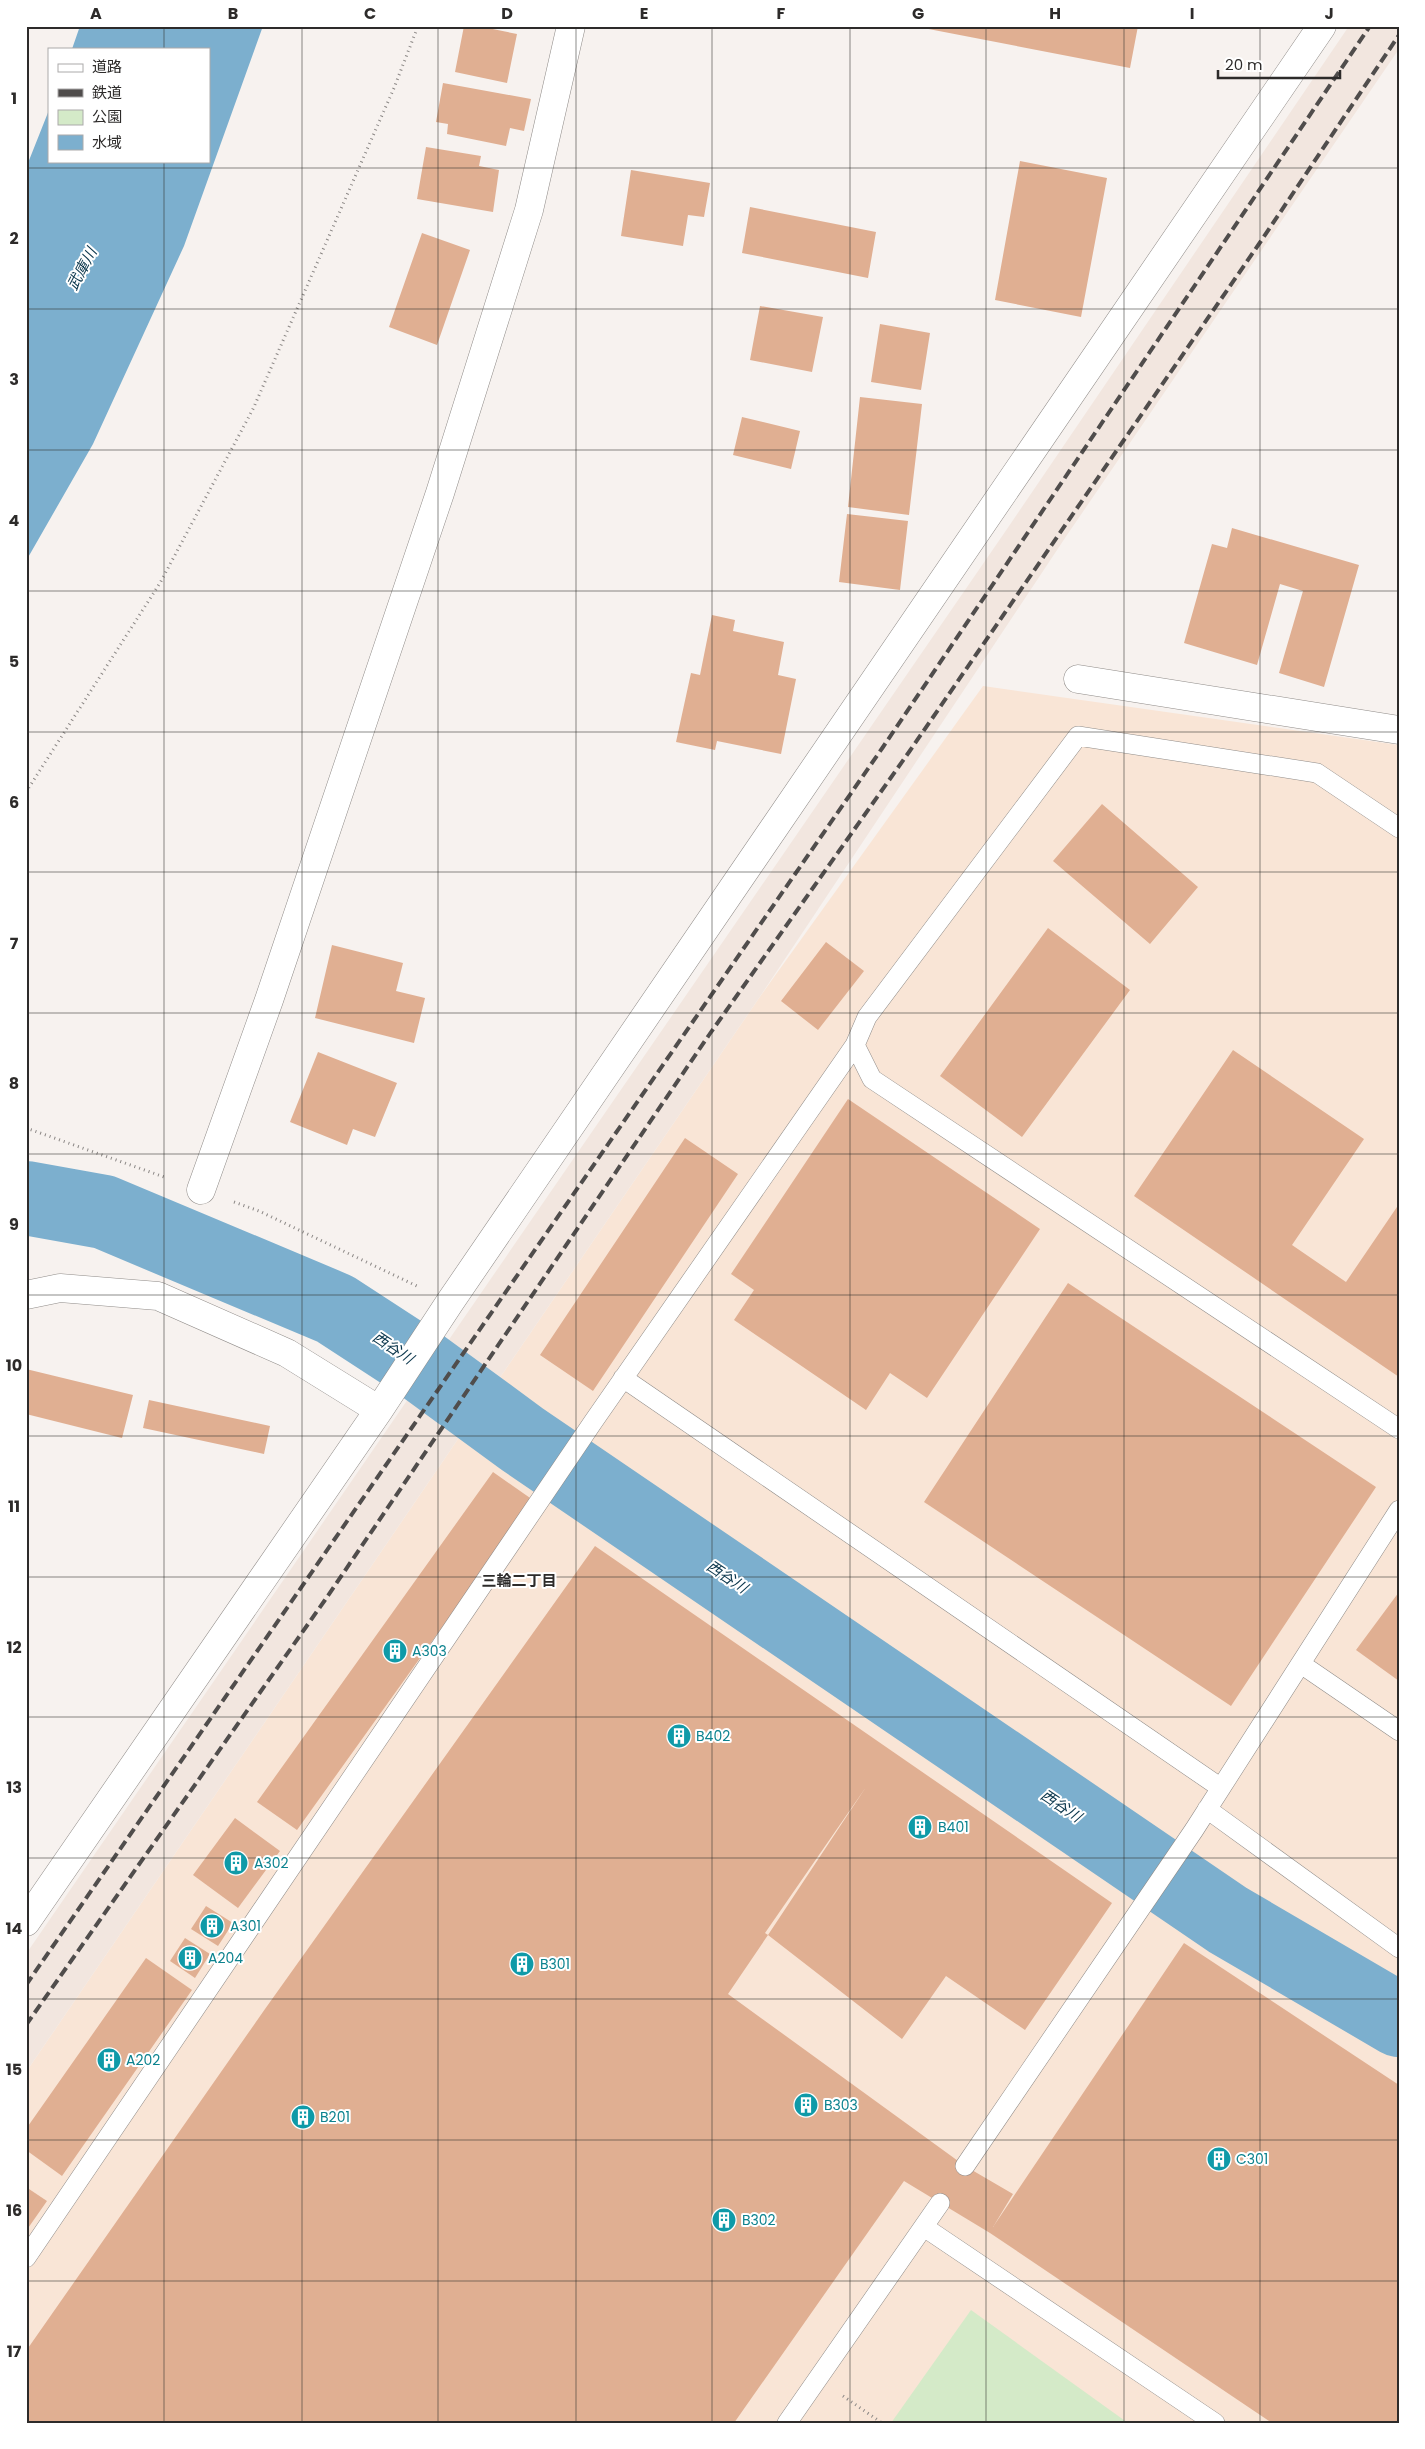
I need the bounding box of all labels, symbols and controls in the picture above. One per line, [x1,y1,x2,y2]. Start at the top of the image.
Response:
text: A [90,2,102,25]
text: B [228,2,238,25]
text: C [364,2,376,25]
text: D [501,2,513,25]
text: E [640,2,648,25]
text: F [777,2,786,25]
text: G [912,2,924,25]
text: H [1049,2,1061,25]
text: I [1190,2,1194,25]
text: J [1324,2,1334,25]
legend [48,48,210,162]
scale bar [1218,48,1340,80]
text: 20 m [1225,54,1263,75]
text: 道路 [92,56,122,77]
text: 鉄道 [92,82,122,103]
text: 1 [11,87,17,110]
text: 公園 [92,106,122,127]
text: 水域 [92,132,122,153]
text: 2 [9,227,19,250]
water label: 武庫川 [62,242,102,294]
text: 3 [9,368,19,391]
text: 4 [9,509,20,532]
text: 5 [9,650,19,673]
text: 6 [9,791,19,814]
text: 7 [10,932,19,955]
text: 8 [9,1072,19,1095]
text: 9 [9,1213,19,1236]
water label: 西谷川 [369,1326,419,1370]
text: 10 [6,1354,22,1377]
text: 11 [8,1495,20,1518]
water label: 西谷川 [703,1555,753,1599]
district label: 三輪二丁目 [481,1570,557,1591]
text: 12 [6,1636,22,1659]
building icon: A303 [382,1638,408,1664]
place label: A303 [412,1641,447,1661]
building icon: B402 [666,1723,692,1749]
place label: B402 [696,1726,730,1746]
text: 13 [6,1776,22,1799]
water label: 西谷川 [1037,1784,1087,1828]
building icon: B401 [907,1814,933,1840]
place label: B401 [938,1817,969,1837]
building icon: A302 [223,1850,249,1876]
place label: A302 [254,1853,289,1873]
building icon: A301 [199,1913,225,1939]
place label: A301 [230,1916,261,1936]
text: 14 [6,1917,23,1940]
building icon: A204 [177,1945,203,1971]
place label: A204 [208,1948,243,1968]
building icon: B301 [509,1951,535,1977]
place label: B301 [540,1954,570,1974]
building icon: A202 [96,2047,122,2073]
place label: A202 [126,2050,160,2070]
text: 15 [6,2058,22,2081]
building icon: B303 [793,2092,819,2118]
place label: B303 [824,2095,858,2115]
building icon: B201 [290,2104,316,2130]
place label: B201 [320,2107,350,2127]
building icon: C301 [1206,2146,1232,2172]
place label: C301 [1236,2149,1268,2169]
text: 16 [6,2199,22,2222]
building icon: B302 [711,2207,737,2233]
place label: B302 [742,2210,776,2230]
text: 17 [7,2340,22,2363]

